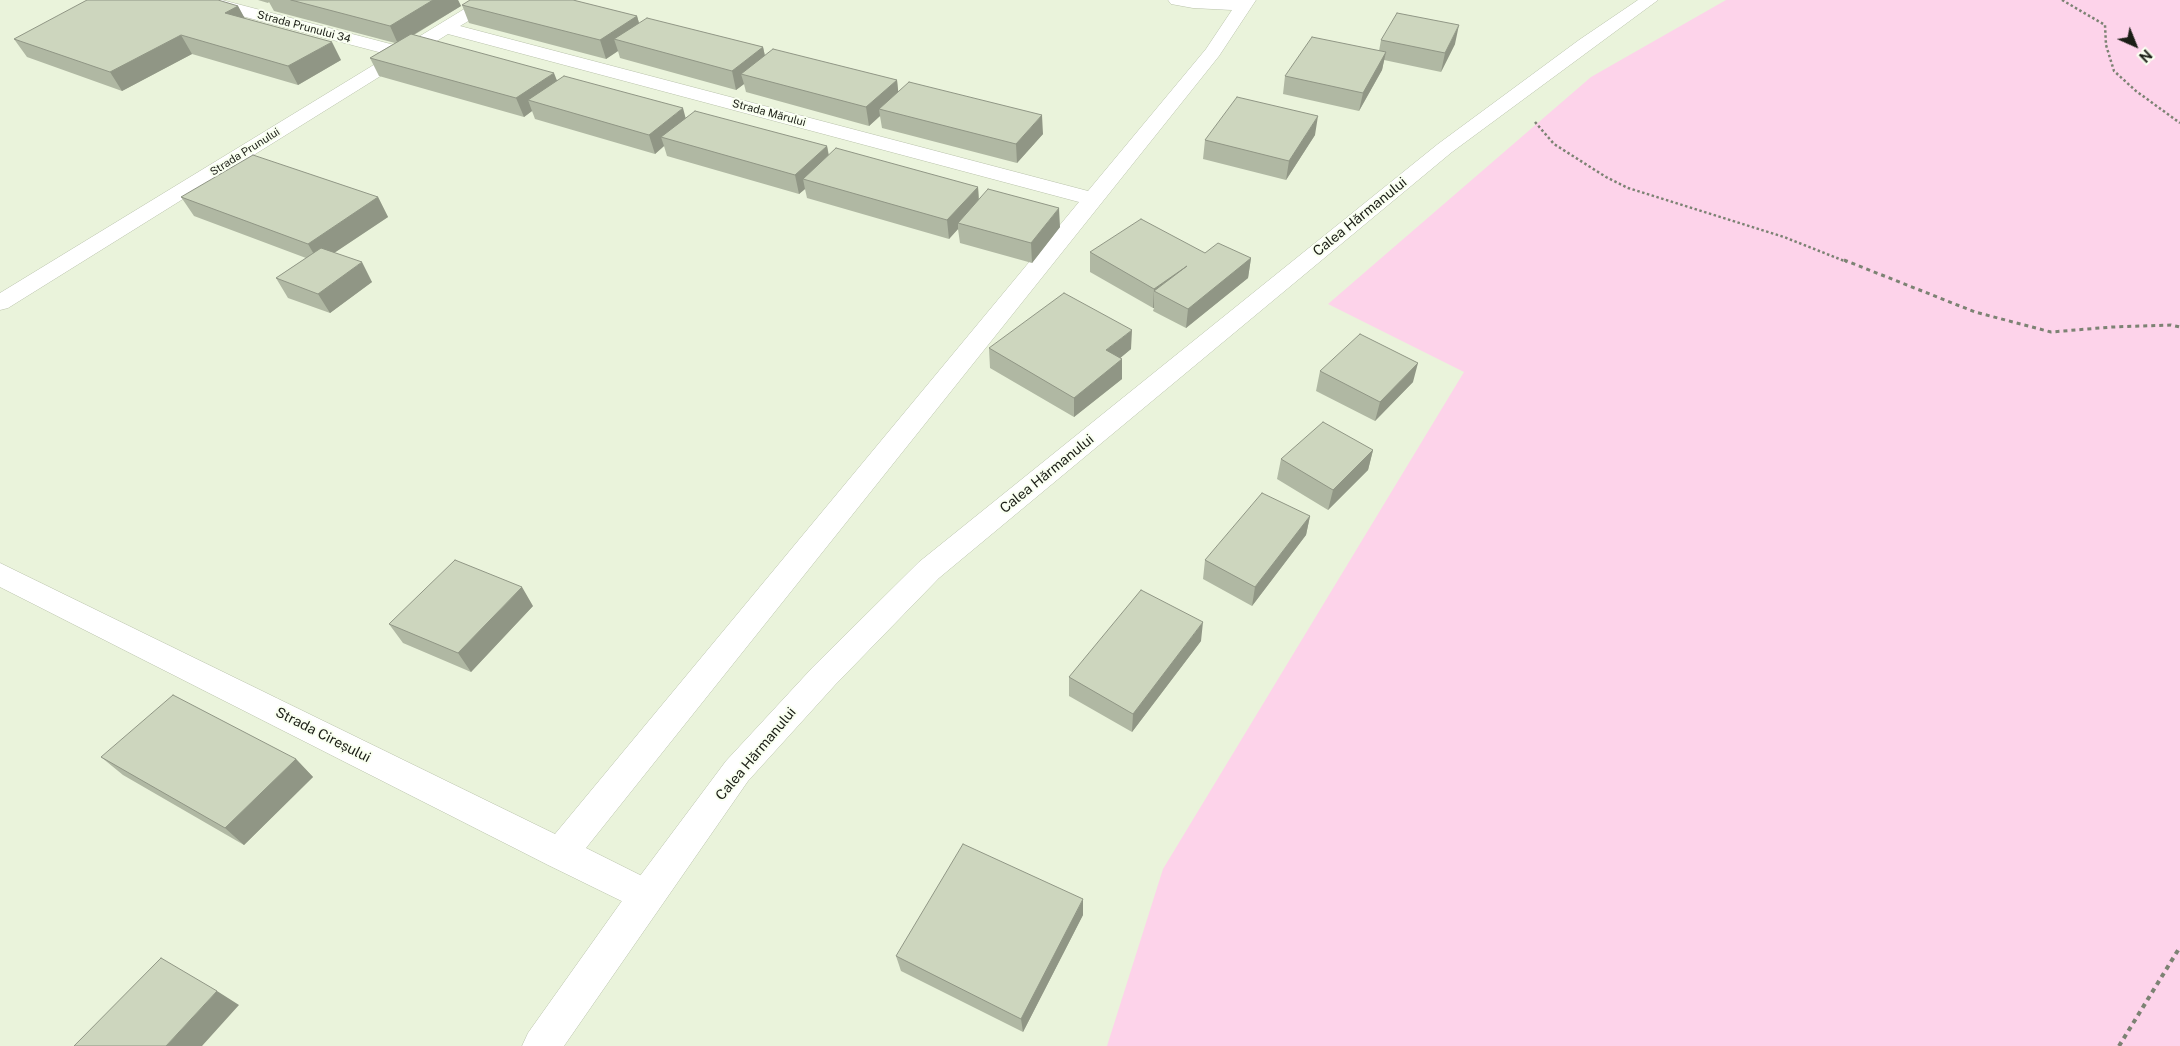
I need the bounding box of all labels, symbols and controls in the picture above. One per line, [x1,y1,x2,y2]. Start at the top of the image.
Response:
street label: Strada Prunului 34 [256,8,352,46]
north arrow [2110,20,2160,70]
text: N [2136,46,2155,65]
street label: Strada Mărului [731,97,807,129]
street label: Strada Prunului [208,125,282,179]
street label: Calea Hărmanului [1310,174,1410,260]
street label: Calea Hărmanului [997,431,1097,517]
street label: Strada Cireșului [273,704,373,766]
street label: Calea Hărmanului [712,704,800,804]

